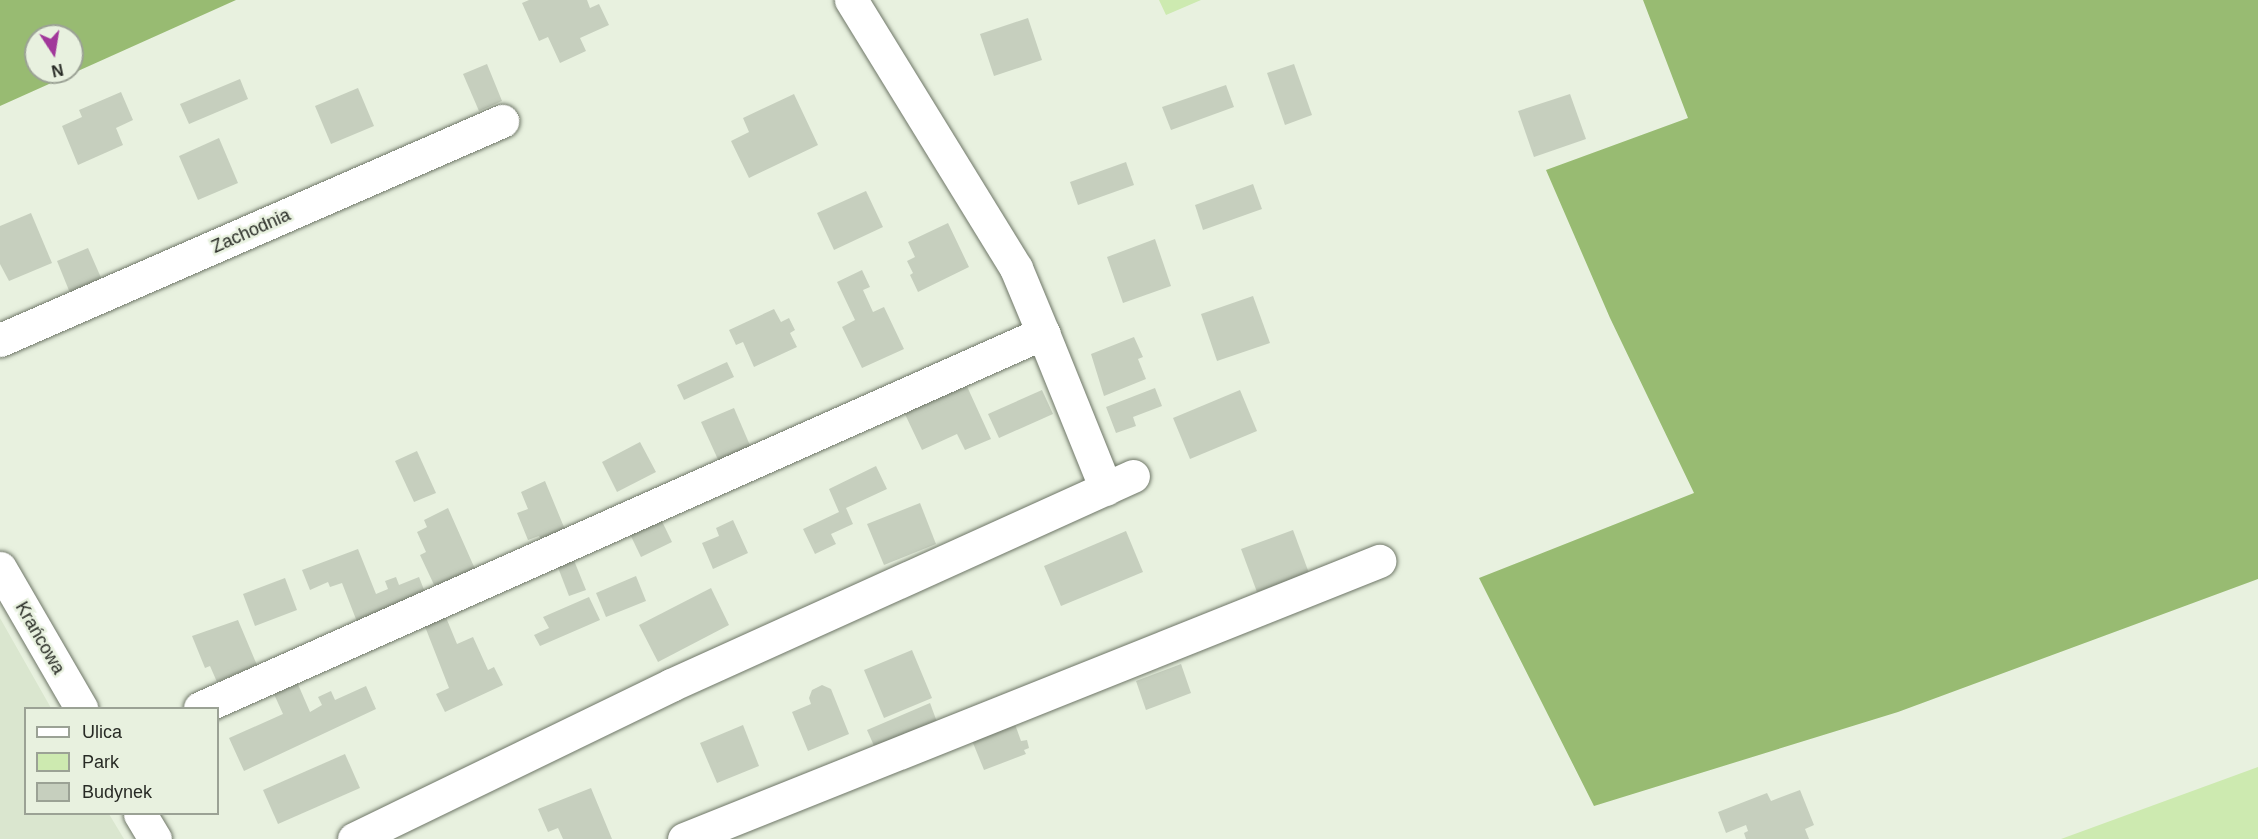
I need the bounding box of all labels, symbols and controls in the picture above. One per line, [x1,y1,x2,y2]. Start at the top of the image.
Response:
north arrow [24,24,84,84]
text: N [50,61,65,80]
street label: Zachodnia [208,204,294,258]
street label: Krańcowa [11,598,69,678]
legend [24,707,219,815]
text: Ulica [82,722,122,742]
text: Park [82,752,119,772]
text: Budynek [82,782,152,802]

